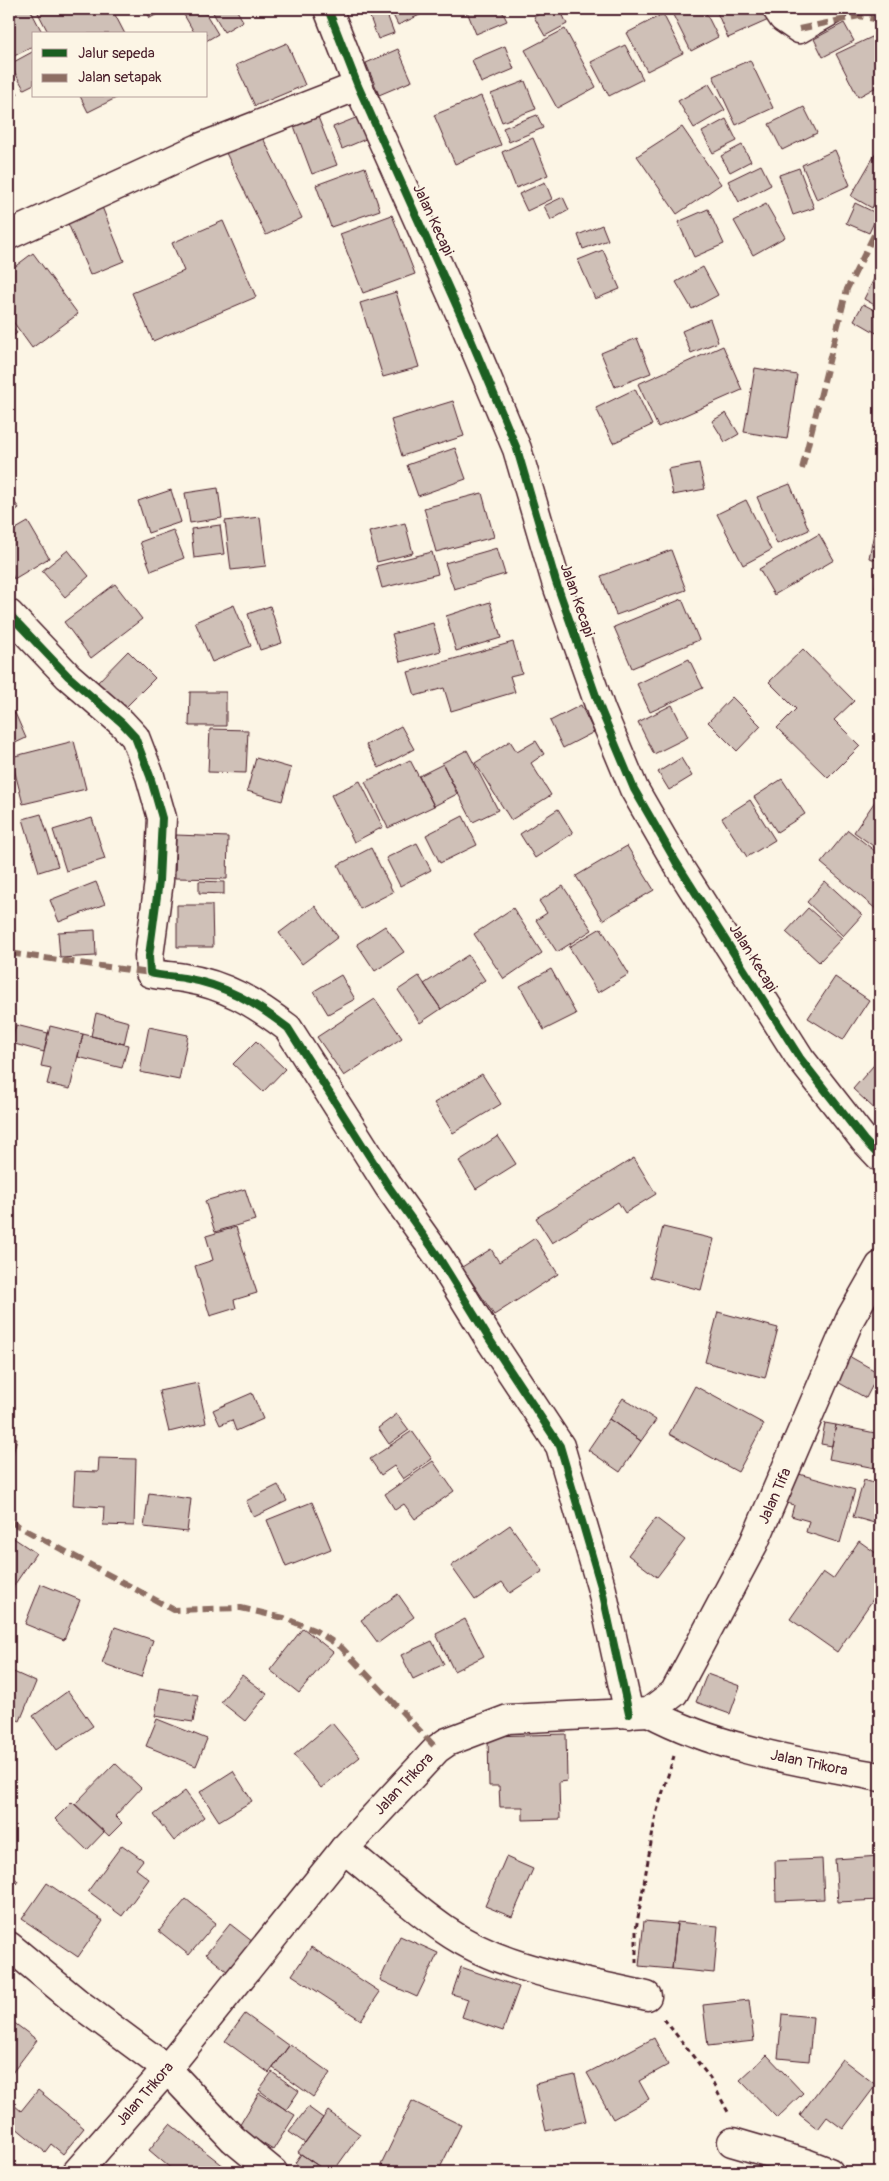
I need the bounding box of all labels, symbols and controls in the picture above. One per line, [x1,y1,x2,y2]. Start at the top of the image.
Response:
legend [32,32,208,98]
text: Jalur sepeda [78,44,155,63]
text: Jalan setapak [78,68,162,87]
street label: Jalan Kecapi [408,181,458,259]
street label: Jalan Kecapi [556,561,599,640]
street label: Jalan Kecapi [725,920,782,996]
street label: Jalan Tifa [754,1465,796,1527]
street label: Jalan Trikora [769,1746,849,1780]
street label: Jalan Trikora [370,1749,438,1819]
street label: Jalan Trikora [112,2058,178,2130]

